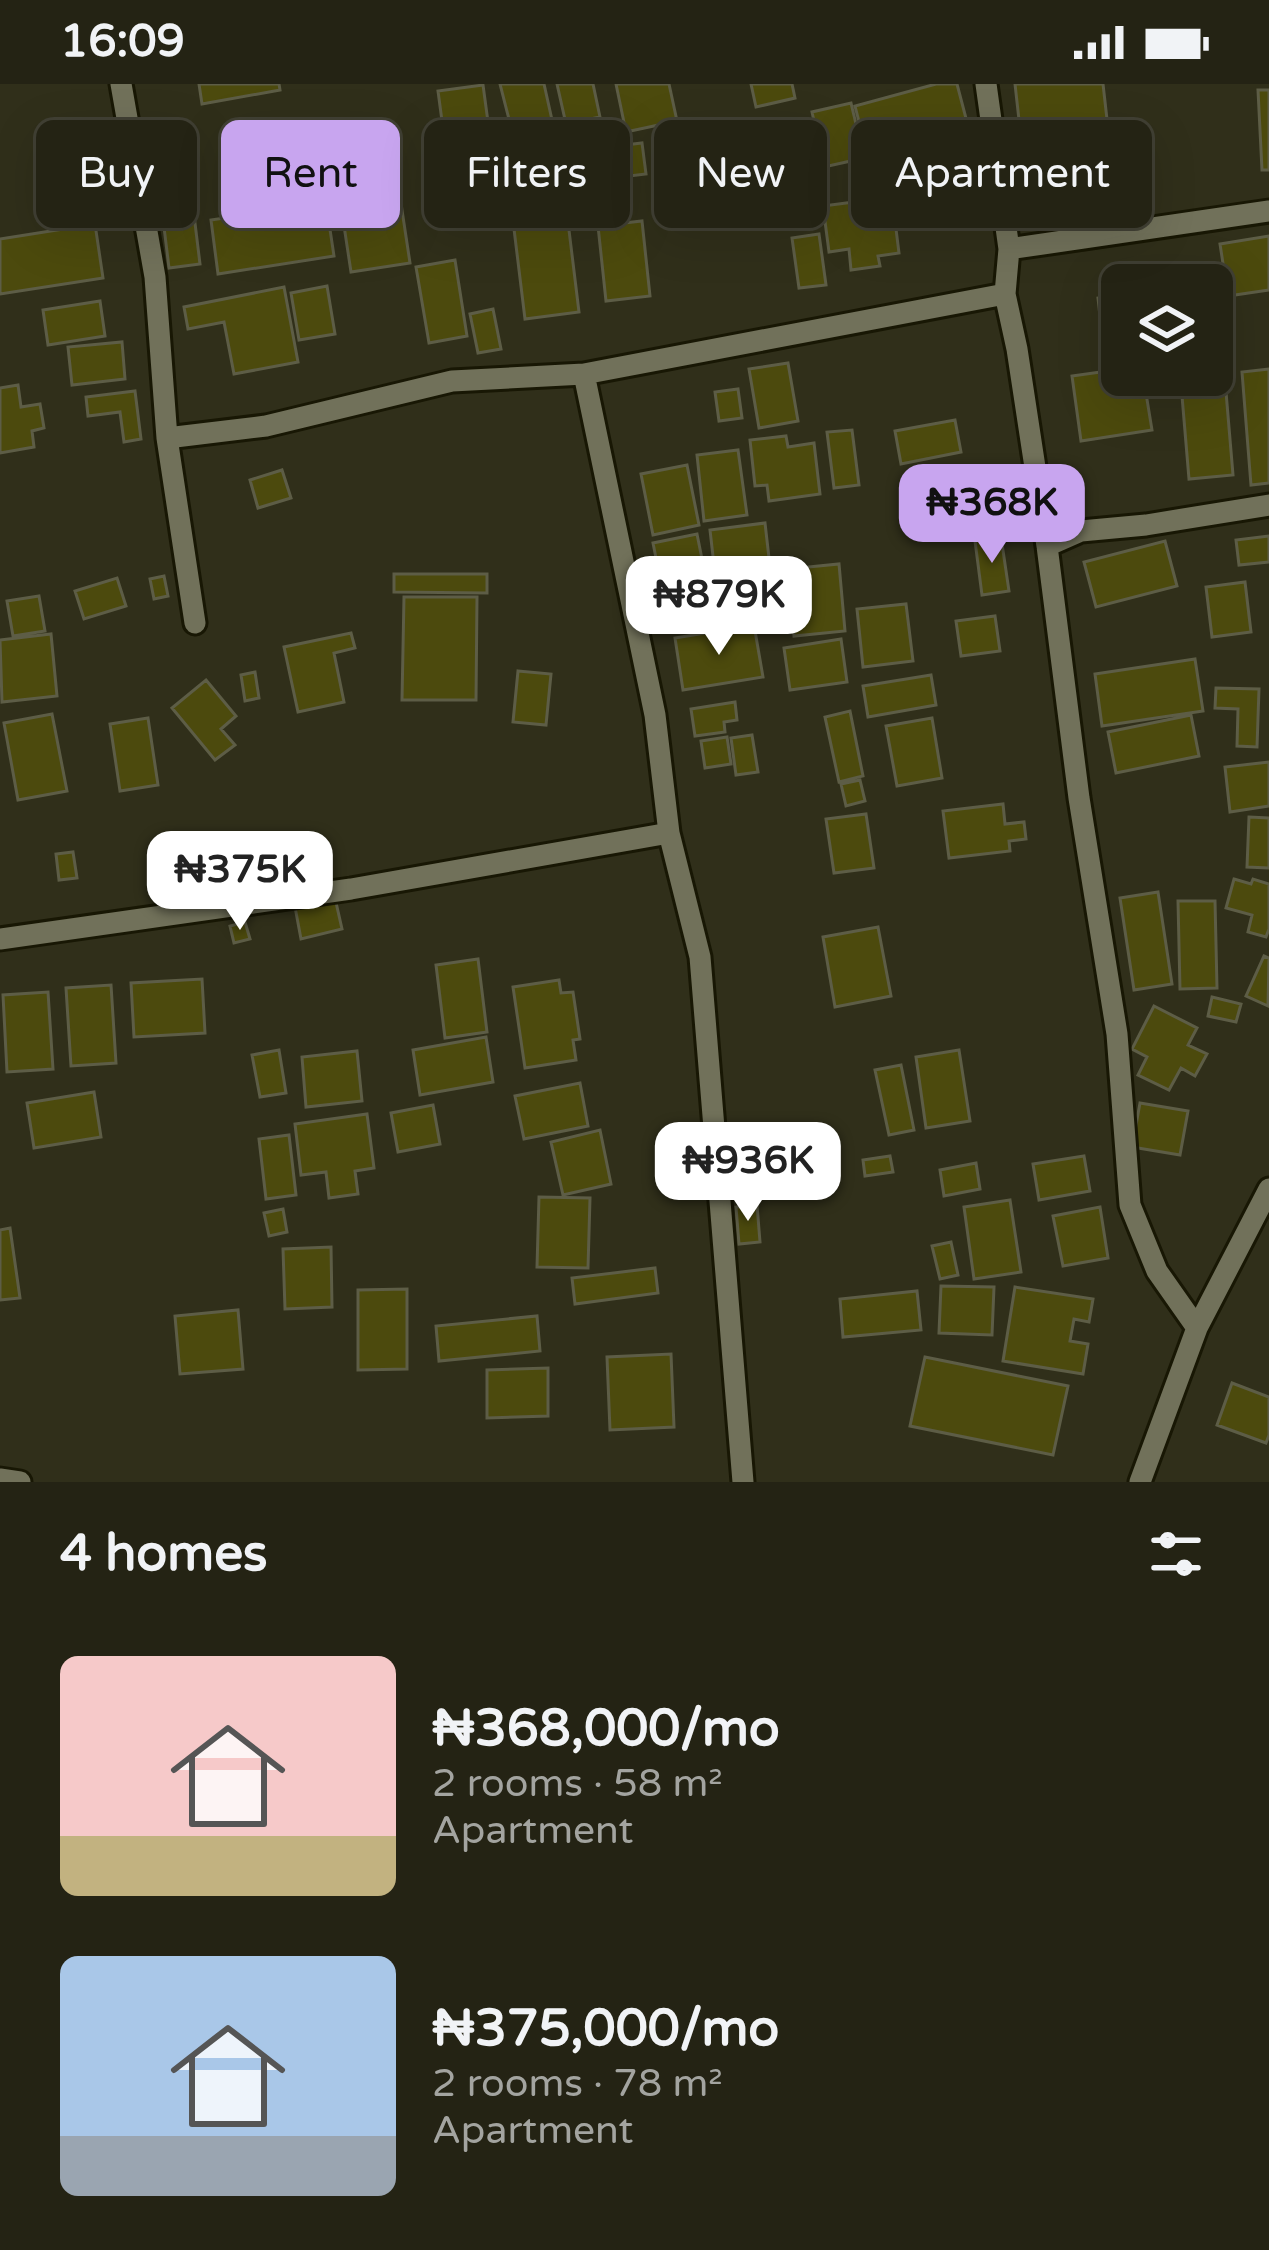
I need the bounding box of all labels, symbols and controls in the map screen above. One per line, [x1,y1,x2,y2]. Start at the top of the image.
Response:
text: 16:09 [60,15,185,69]
chip: Buy [36,120,197,228]
chip: Rent [221,120,400,228]
chip: Filters [424,120,630,228]
chip: New [654,120,827,228]
chip: Apartment [851,120,1152,228]
map controls [1101,264,1233,396]
button: layers [1101,264,1233,396]
pin: ₦368K [908,464,1076,566]
text: ₦368K [926,479,1058,526]
pin: ₦879K [635,556,803,658]
text: ₦879K [653,571,785,618]
pin: ₦375K [156,831,324,933]
text: ₦375K [174,846,306,893]
pin: ₦936K [664,1122,832,1224]
text: ₦936K [682,1137,814,1184]
icon: filters [1143,1521,1209,1587]
text: 4 homes [60,1523,268,1585]
text: ₦368,000/mo [432,1698,780,1760]
icon: home [156,1704,300,1848]
text: 2 rooms · 58 m² [432,1760,723,1807]
text: Apartment [432,1807,633,1854]
text: ₦375,000/mo [432,1998,779,2060]
icon: home [156,2004,300,2148]
text: 2 rooms · 78 m² [432,2060,723,2107]
text: Apartment [432,2107,633,2154]

